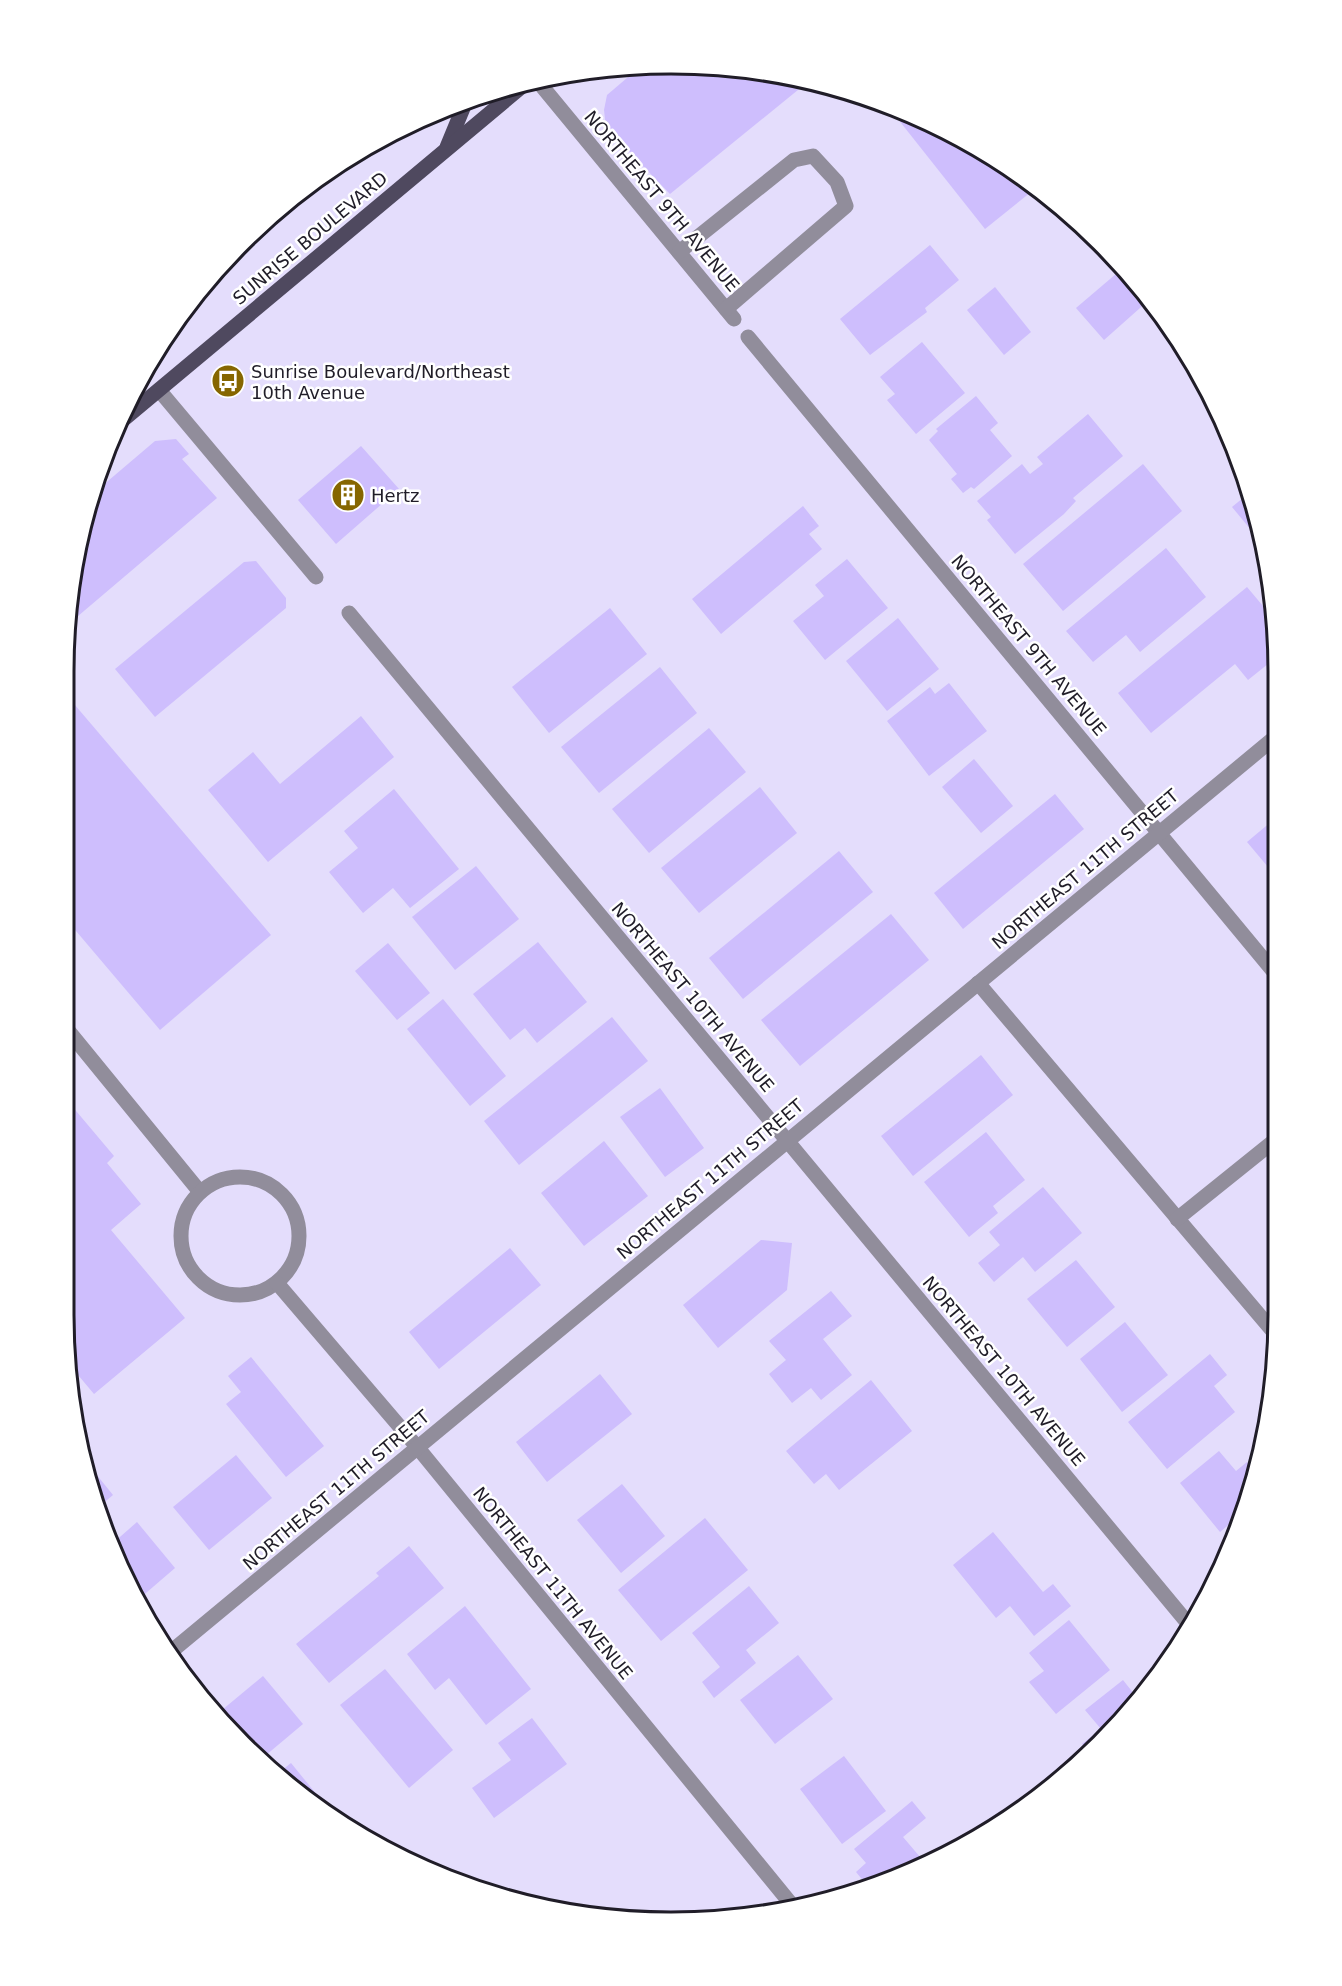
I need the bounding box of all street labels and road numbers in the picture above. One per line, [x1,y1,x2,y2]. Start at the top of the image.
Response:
street label: NORTHEAST 9TH AVENUE [580,106,744,296]
street label: SUNRISE BOULEVARD [229,167,391,309]
street label: NORTHEAST 9TH AVENUE [947,550,1111,740]
street label: NORTHEAST 11TH STREET [987,784,1183,953]
street label: NORTHEAST 10TH AVENUE [607,898,779,1096]
street label: NORTHEAST 11TH STREET [612,1094,808,1263]
street label: NORTHEAST 10TH AVENUE [918,1272,1090,1470]
street label: NORTHEAST 11TH STREET [238,1405,434,1574]
street label: NORTHEAST 11TH AVENUE [469,1483,637,1683]

